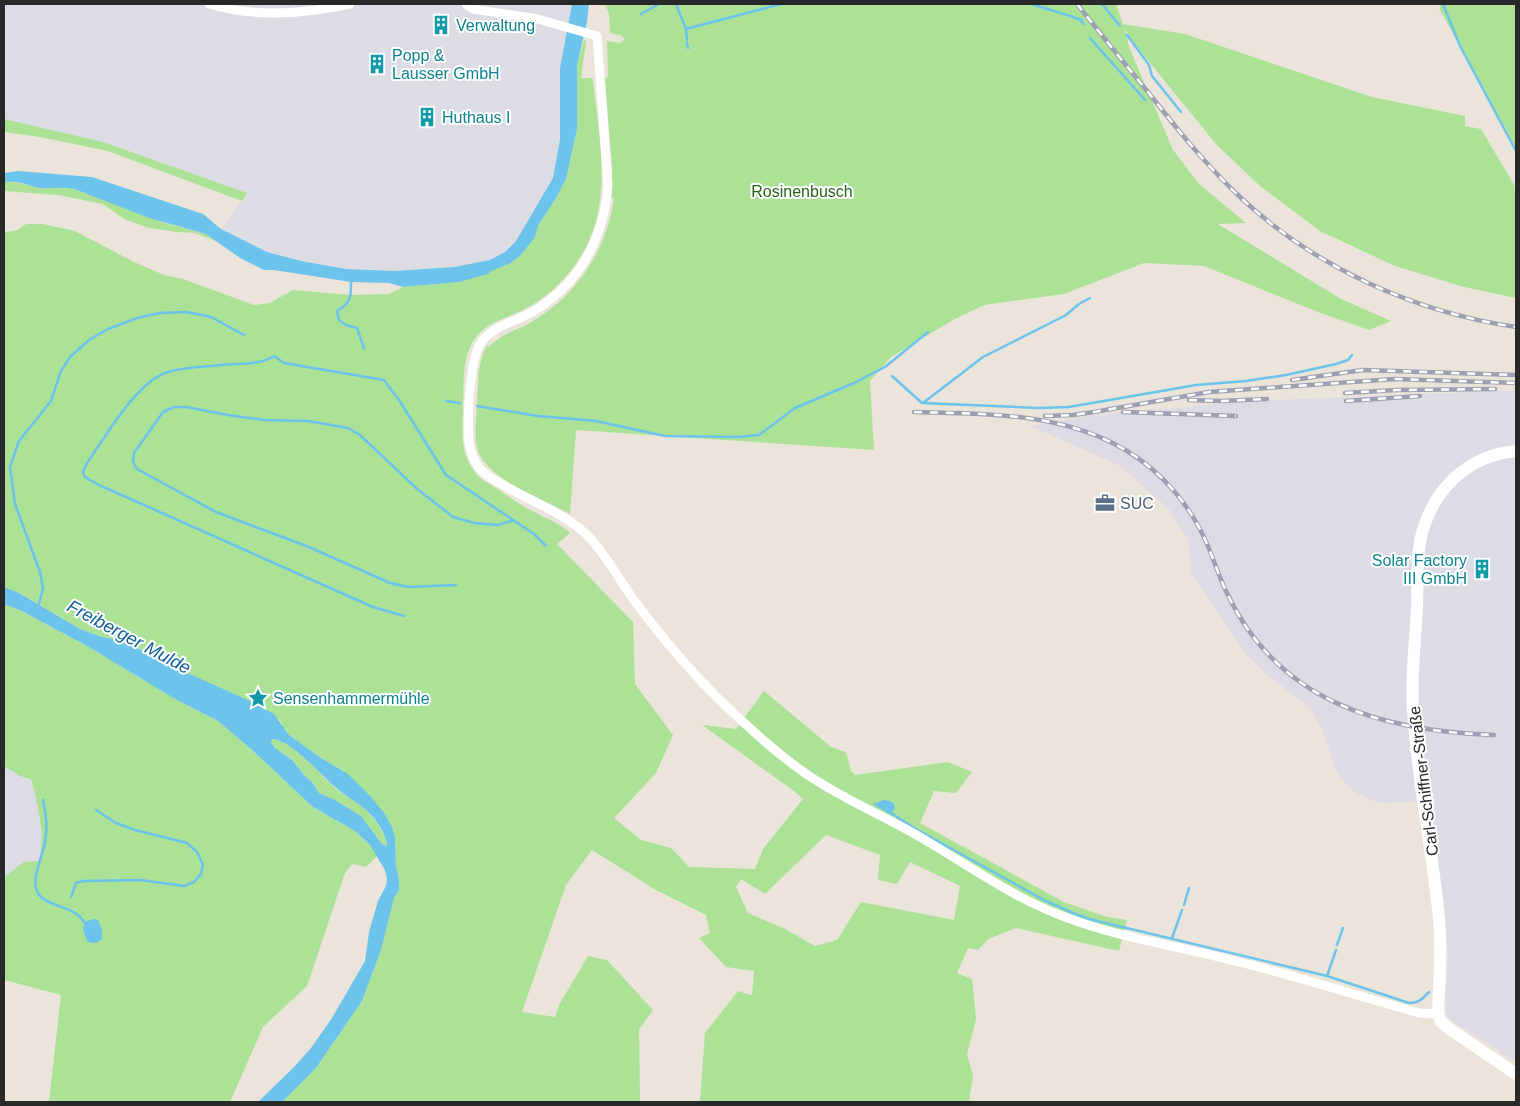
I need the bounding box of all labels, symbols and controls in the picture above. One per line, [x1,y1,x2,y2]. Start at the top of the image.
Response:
building icon: Verwaltung [430,14,452,36]
place label: Verwaltung [456,17,535,34]
place label: Popp & Lausser GmbH [392,47,500,82]
building icon: Popp & Lausser GmbH [366,53,388,75]
building icon: Huthaus I [416,106,438,128]
place label: Huthaus I [442,109,510,126]
park label: Rosinenbusch [751,183,853,200]
office icon: SUC [1094,492,1116,514]
place label: SUC [1120,495,1154,512]
place label: Solar Factory III GmbH [1372,552,1467,587]
building icon: Solar Factory III GmbH [1471,558,1493,580]
water label: Freiberger Mulde [64,596,194,678]
place icon: Sensenhammermühle [247,687,269,709]
place label: Sensenhammermühle [273,690,430,707]
street label: Carl-Schiffner-Straße [1406,705,1441,857]

